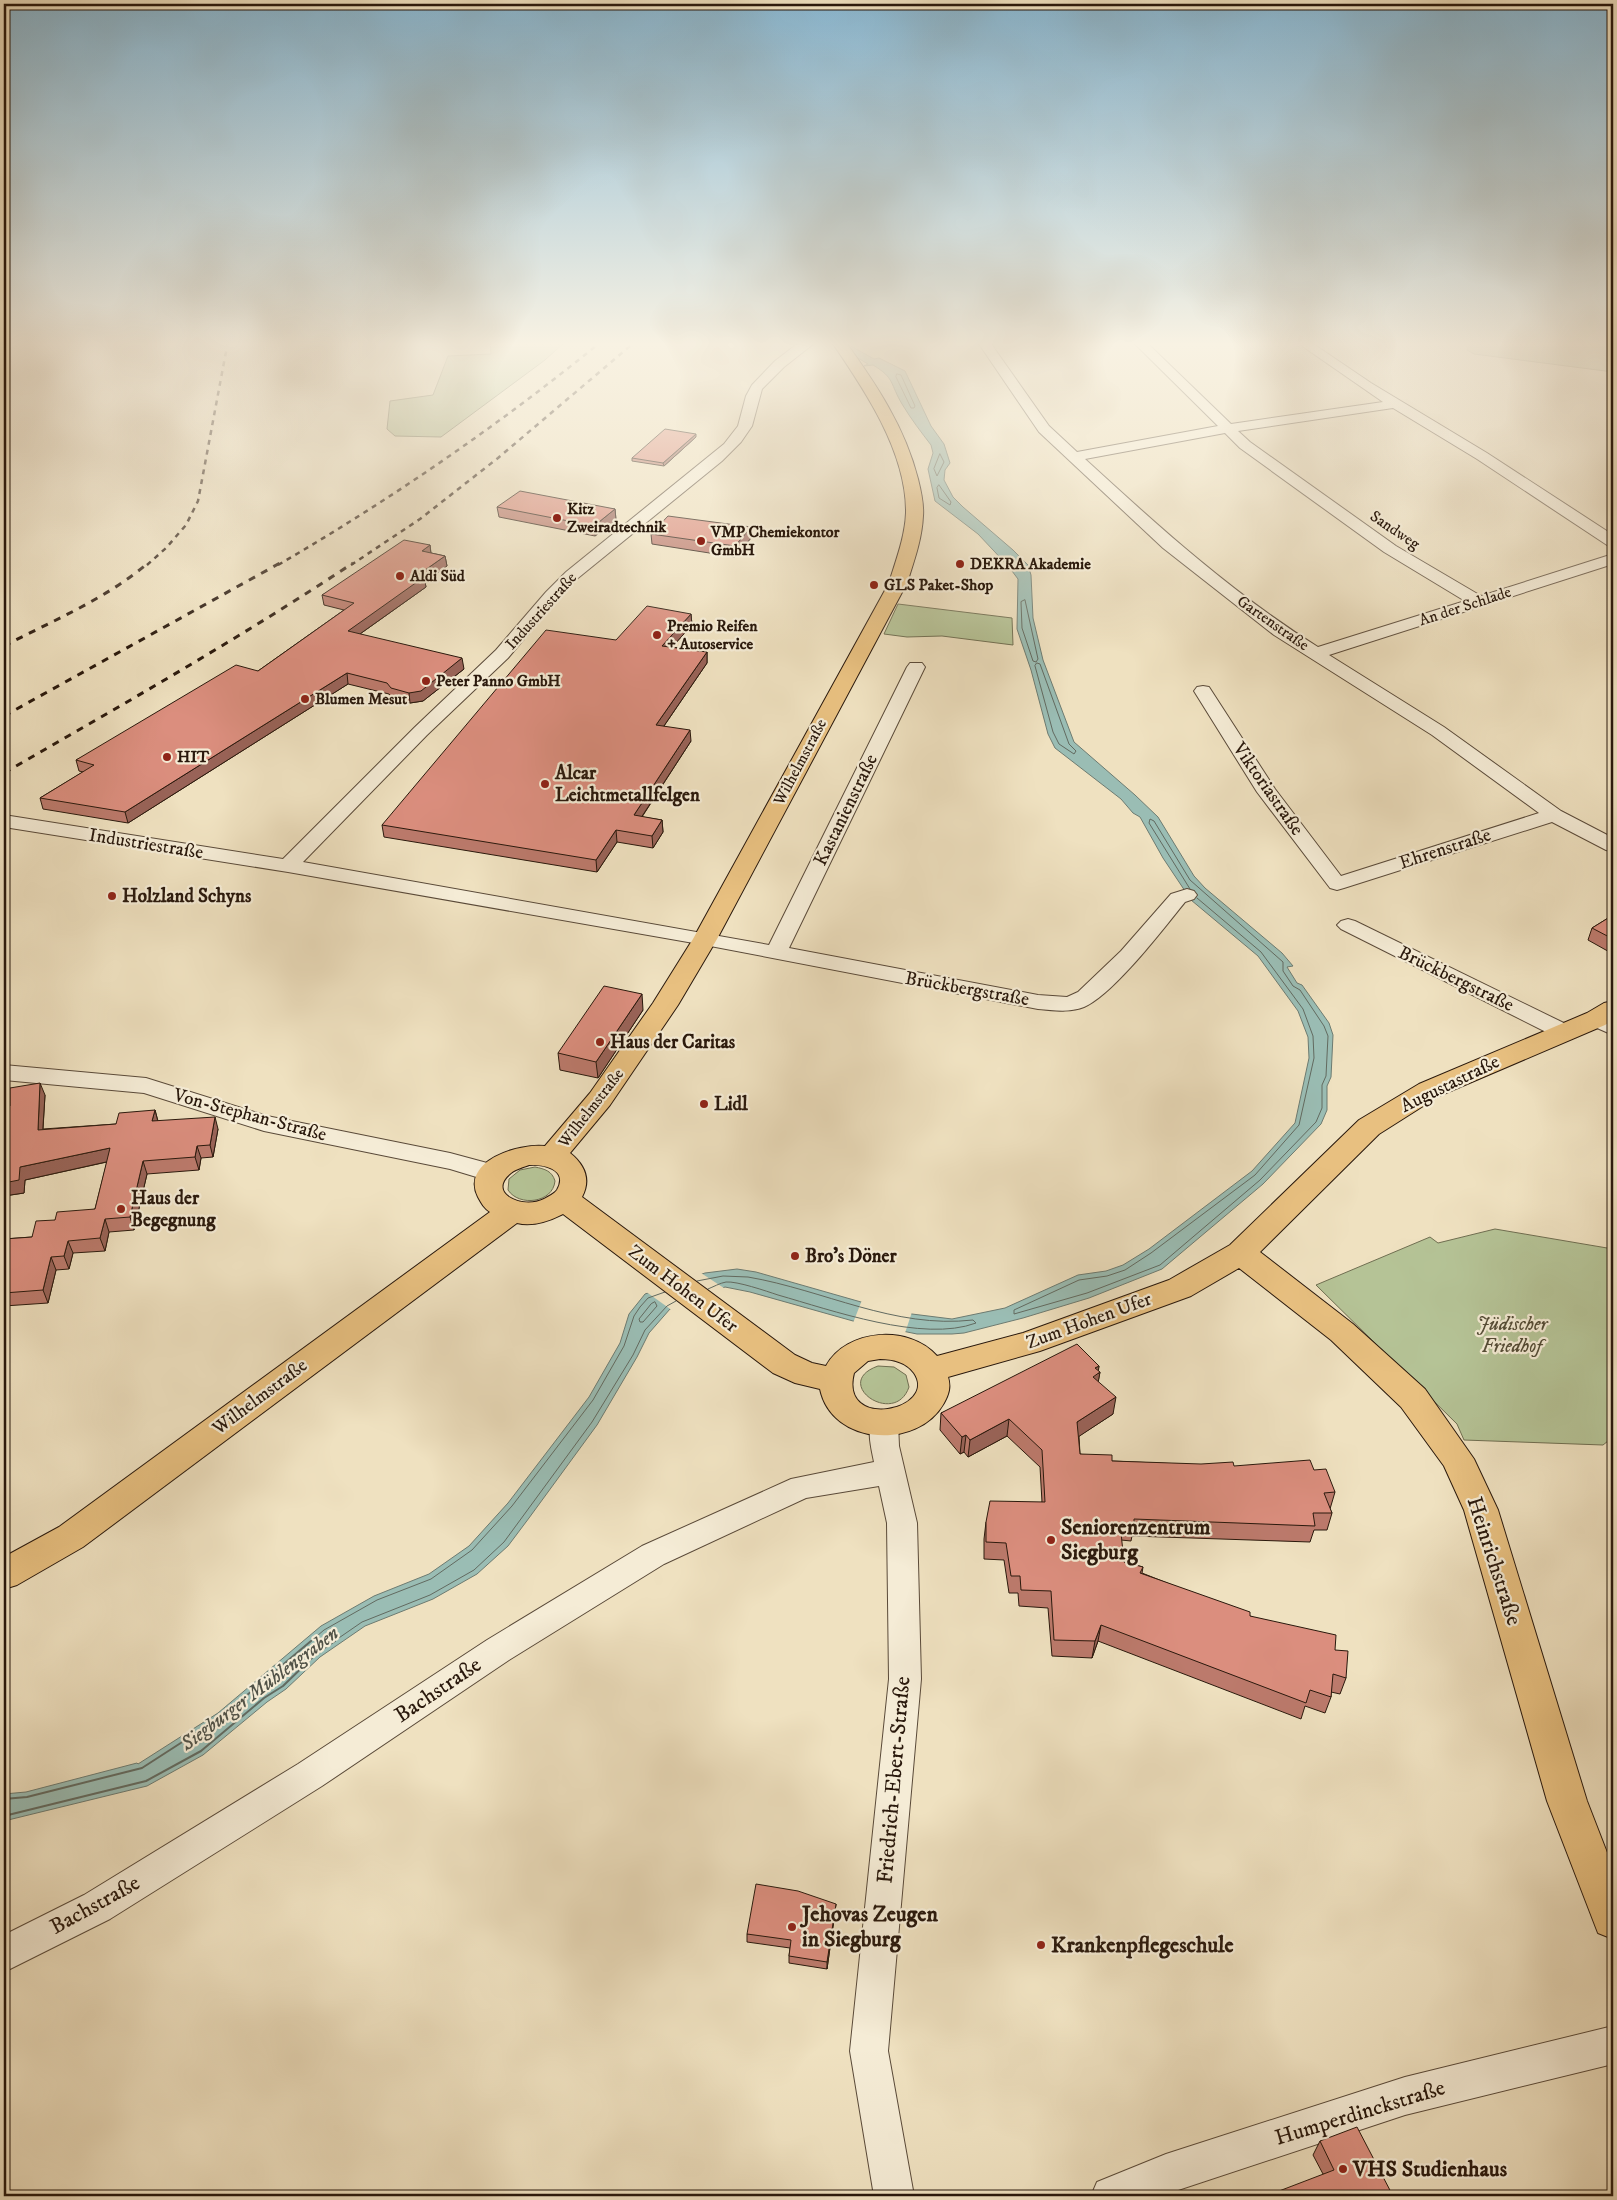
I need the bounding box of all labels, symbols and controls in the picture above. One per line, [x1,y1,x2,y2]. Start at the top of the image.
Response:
place label: Kitz Zweiradtechnik [567,499,667,537]
street label: Sandweg [1366,506,1424,554]
marker: Kitz Zweiradtechnik [551,512,563,524]
place label: VMP Chemiekontor GmbH [710,522,841,560]
marker: VMP Chemiekontor GmbH [695,535,707,547]
place label: DEKRA Akademie [970,554,1091,574]
marker: DEKRA Akademie [954,558,966,570]
place label: Aldi Süd [409,566,466,586]
street label: Industriestraße [501,568,581,654]
marker: Aldi Süd [394,570,406,582]
place label: GLS Paket-Shop [884,575,993,595]
marker: GLS Paket-Shop [868,579,880,591]
street label: An der Schlade [1416,582,1514,630]
street label: Gartenstraße [1233,591,1313,655]
place label: Premio Reifen + Autoservice [667,616,758,654]
marker: Premio Reifen + Autoservice [651,629,663,641]
place label: Peter Panno GmbH [436,671,561,691]
marker: Peter Panno GmbH [420,675,432,687]
place label: Blumen Mesut [315,689,408,709]
marker: Blumen Mesut [299,693,311,705]
street label: Wilhelmstraße [768,715,831,809]
street label: Viktoriastraße [1227,737,1309,840]
place label: HIT [177,747,210,767]
street label: Kastanienstraße [809,750,883,870]
marker: HIT [161,751,173,763]
place label: Alcar Leichtmetallfelgen [554,762,701,807]
marker: Alcar Leichtmetallfelgen [539,778,551,790]
street label: Ehrenstraße [1396,823,1494,875]
street label: Industriestraße [87,824,205,864]
place label: Holzland Schyns [122,885,252,908]
marker: Holzland Schyns [106,890,118,902]
street label: Brückbergstraße [1394,941,1518,1017]
street label: Brückbergstraße [903,967,1031,1011]
place label: Haus der Caritas [610,1031,736,1054]
marker: Haus der Caritas [594,1036,606,1048]
street label: Augustastraße [1397,1050,1503,1118]
street label: Wilhelmstraße [553,1064,628,1152]
street label: Von-Stephan-Straße [170,1083,329,1147]
place label: Lidl [714,1093,748,1116]
marker: Lidl [698,1098,710,1110]
place label: Haus der Begegnung [131,1187,216,1232]
marker: Haus der Begegnung [115,1203,127,1215]
street label: Zum Hohen Ufer [624,1240,742,1338]
place label: Bro's Döner [805,1245,897,1268]
marker: Bro's Döner [789,1250,801,1262]
street label: Zum Hohen Ufer [1023,1288,1155,1354]
park label: Jüdischer Friedhof [1477,1313,1549,1358]
street label: Wilhelmstraße [207,1354,312,1441]
street label: Heinrichstraße [1461,1493,1527,1629]
place label: Seniorenzentrum Siegburg [1061,1514,1211,1566]
marker: Seniorenzentrum Siegburg [1045,1534,1057,1546]
water label: Siegburger Mühlengraben [175,1621,344,1757]
street label: Bachstraße [390,1651,486,1729]
street label: Friedrich-Ebert-Straße [871,1675,917,1885]
street label: Bachstraße [45,1869,145,1941]
place label: Jehovas Zeugen in Siegburg [799,1901,938,1953]
marker: Jehovas Zeugen in Siegburg [786,1921,798,1933]
place label: Krankenpflegeschule [1051,1932,1234,1959]
marker: Krankenpflegeschule [1035,1939,1047,1951]
street label: Humperdinckstraße [1272,2074,1448,2152]
place label: VHS Studienhaus [1352,2156,1508,2183]
marker: VHS Studienhaus [1337,2163,1349,2175]

